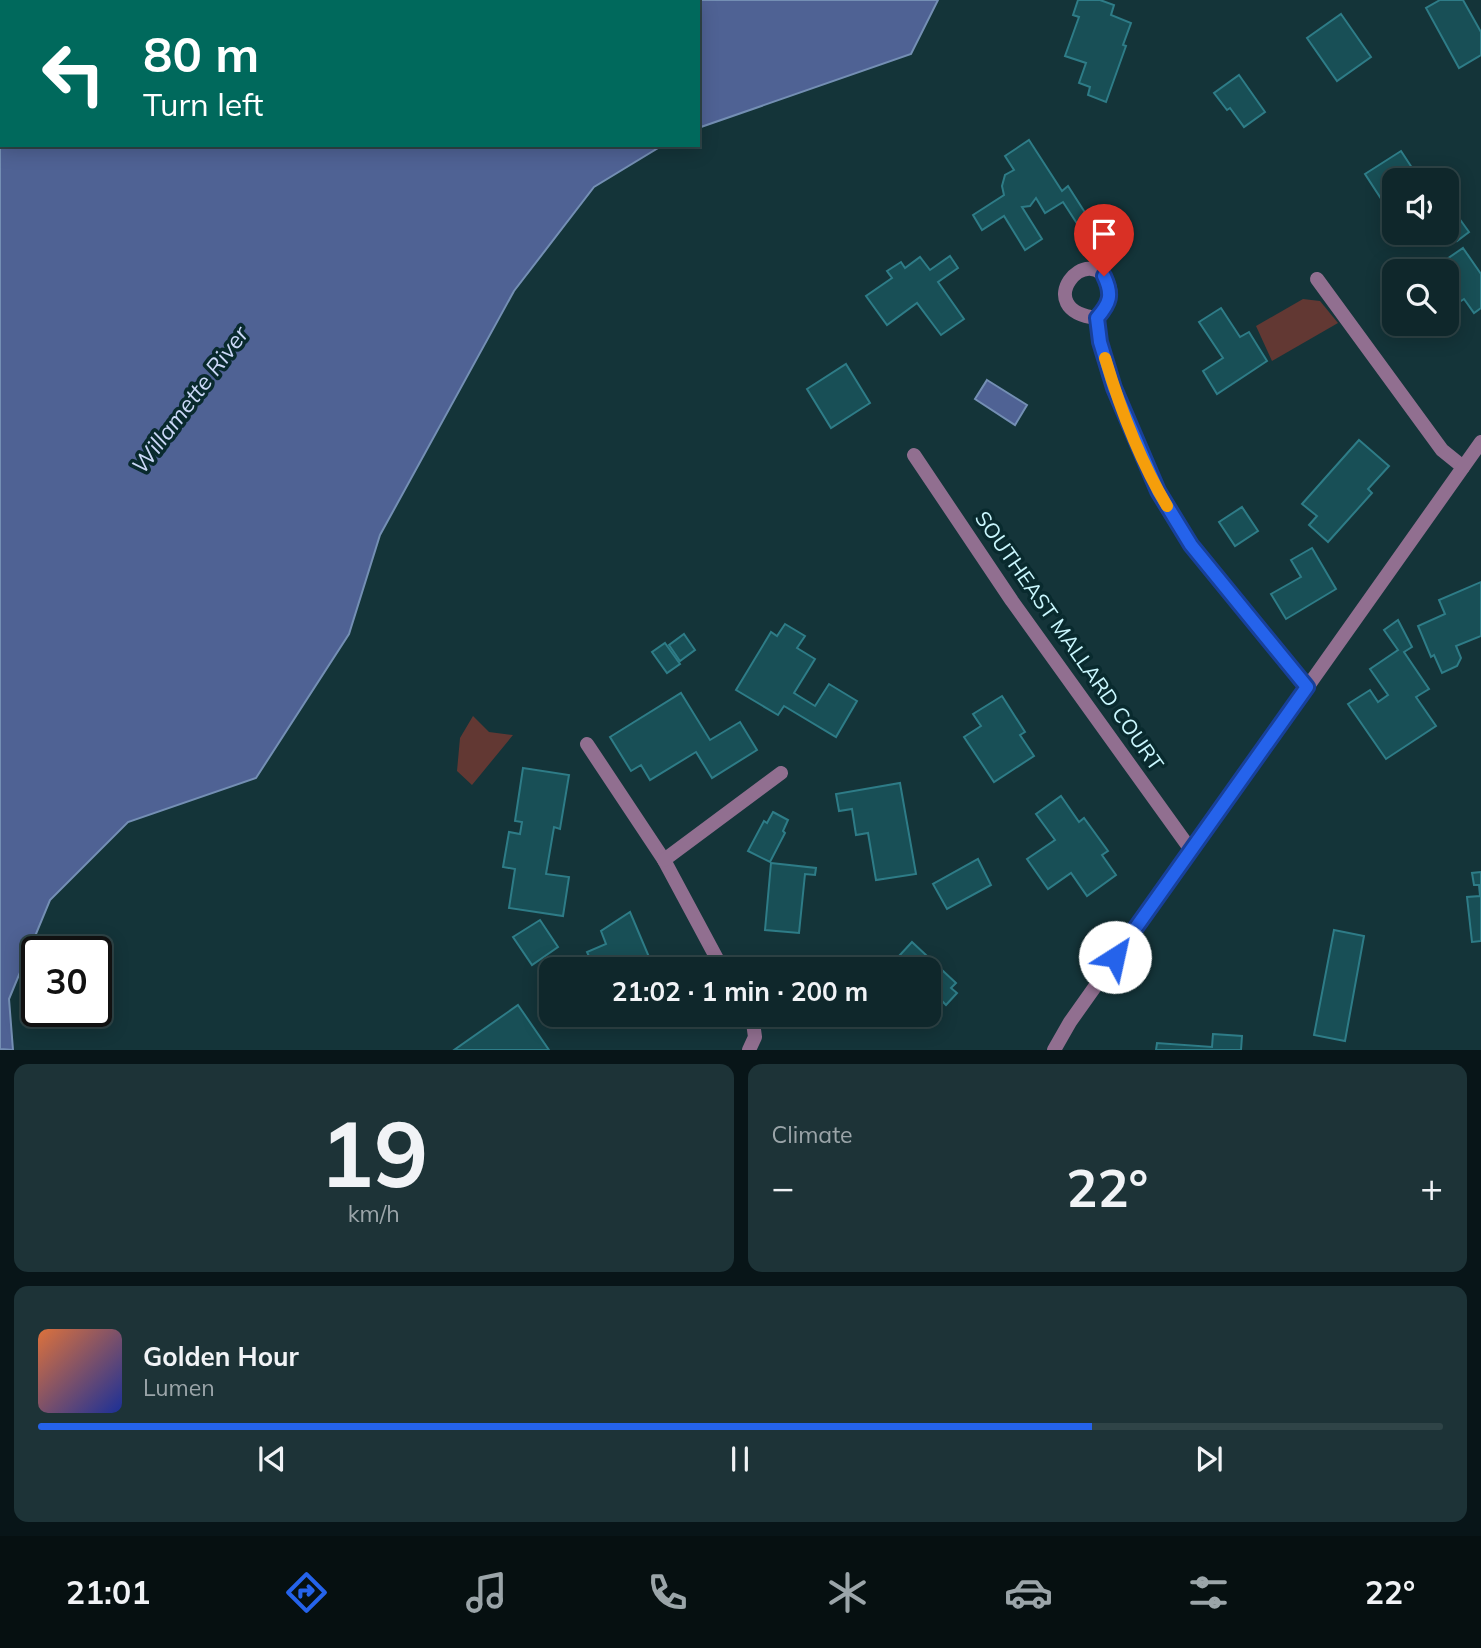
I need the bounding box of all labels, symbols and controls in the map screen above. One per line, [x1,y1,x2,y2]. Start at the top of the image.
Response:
text: 80 m [143,23,259,84]
icon: left [28,28,119,119]
text: Turn left [143,84,263,124]
map controls [1382,168,1459,336]
button: sound [1382,168,1459,245]
pin [1074,204,1134,276]
icon: arrive [1085,215,1123,253]
button: search [1382,259,1459,336]
water label: Willamette River [125,319,255,479]
street label: SOUTHEAST MALLARD COURT [970,506,1170,776]
position arrow [1078,920,1152,994]
speed limit sign: 30 [21,936,112,1027]
text: 21:02 · 1 min · 200 m [612,975,868,1008]
text: 19 [319,1096,428,1210]
text: Climate [772,1120,853,1149]
text: 22° [1066,1155,1148,1220]
text: − [772,1163,794,1211]
text: + [1420,1163,1443,1211]
text: km/h [348,1199,400,1228]
text: Golden Hour [143,1340,299,1373]
text: Lumen [143,1373,215,1402]
icon: previous [253,1440,291,1478]
icon: pause [721,1440,759,1478]
icon: next [1190,1440,1228,1478]
icon: directions [282,1568,331,1617]
icon: music [462,1568,511,1617]
icon: phone [643,1568,692,1617]
icon: climate [823,1568,872,1617]
icon: car [1004,1568,1053,1617]
icon: filters [1184,1568,1233,1617]
text: 21:01 [66,1572,150,1612]
text: 22° [1365,1572,1415,1612]

